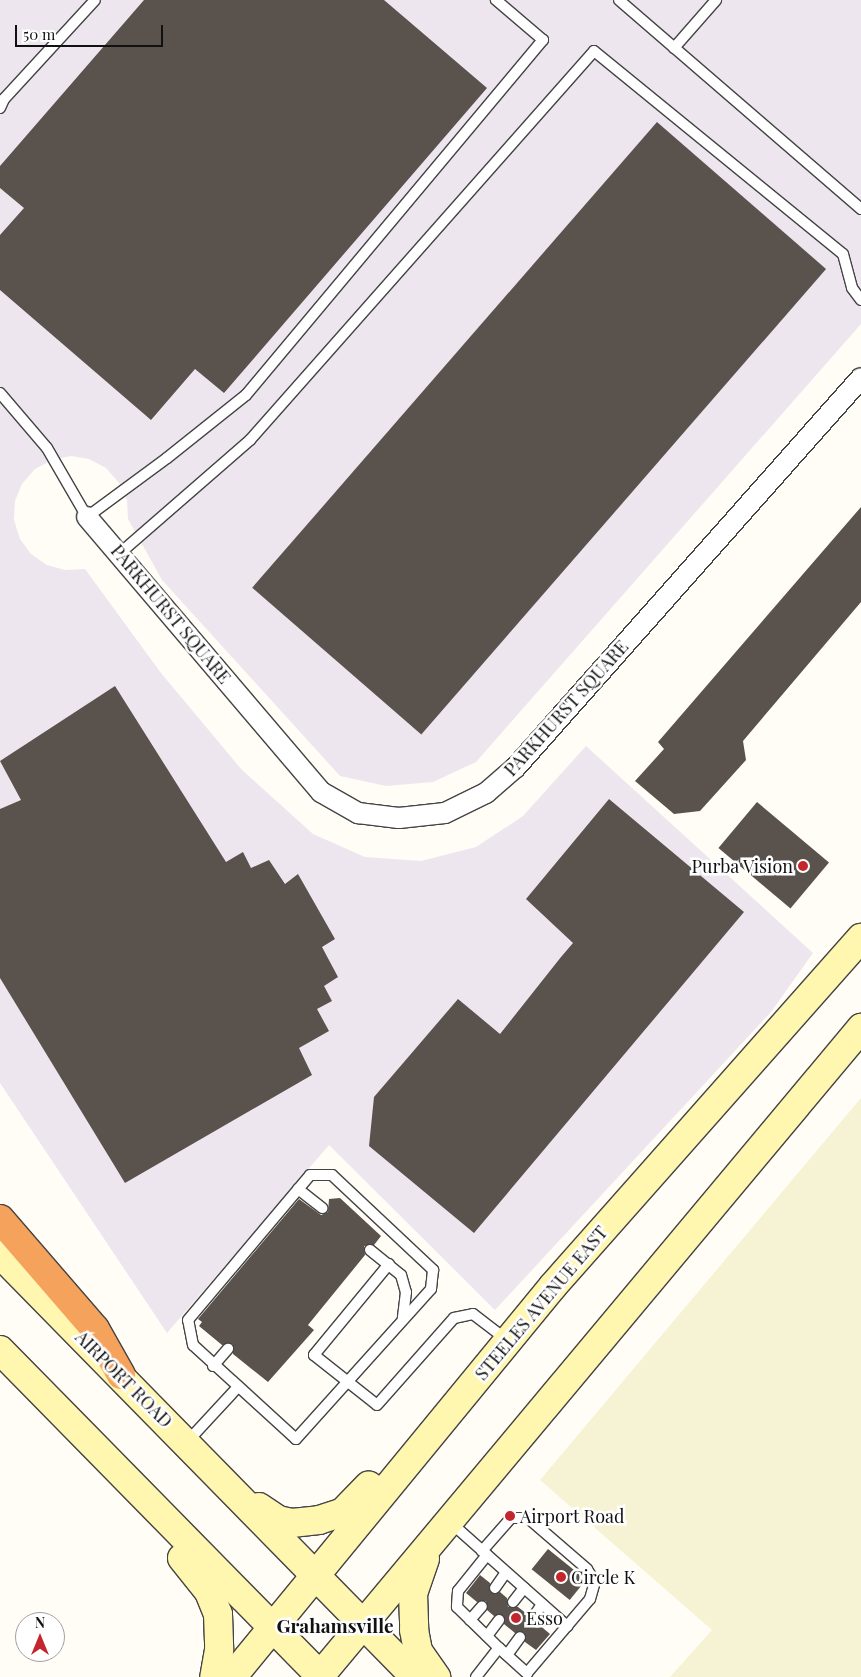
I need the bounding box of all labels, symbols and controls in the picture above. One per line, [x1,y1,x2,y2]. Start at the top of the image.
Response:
scale bar [18,15,165,47]
text: 50 m [23,24,55,44]
street label: PARKHURST SQUARE [106,540,236,688]
street label: PARKHURST SQUARE [499,636,633,780]
place label: Purba Vision [691,855,793,877]
marker: Purba Vision [797,860,809,872]
street label: STEELES AVENUE EAST [470,1221,612,1385]
street label: AIRPORT ROAD [71,1326,177,1432]
place label: Airport Road [520,1505,625,1527]
marker: Airport Road [504,1510,516,1522]
place label: Circle K [571,1566,635,1588]
marker: Circle K [555,1571,567,1583]
place label: Esso [526,1607,563,1629]
north arrow [15,1612,65,1662]
marker: Esso [510,1612,522,1624]
text: N [35,1613,45,1632]
district label: Grahamsville [276,1615,394,1637]

